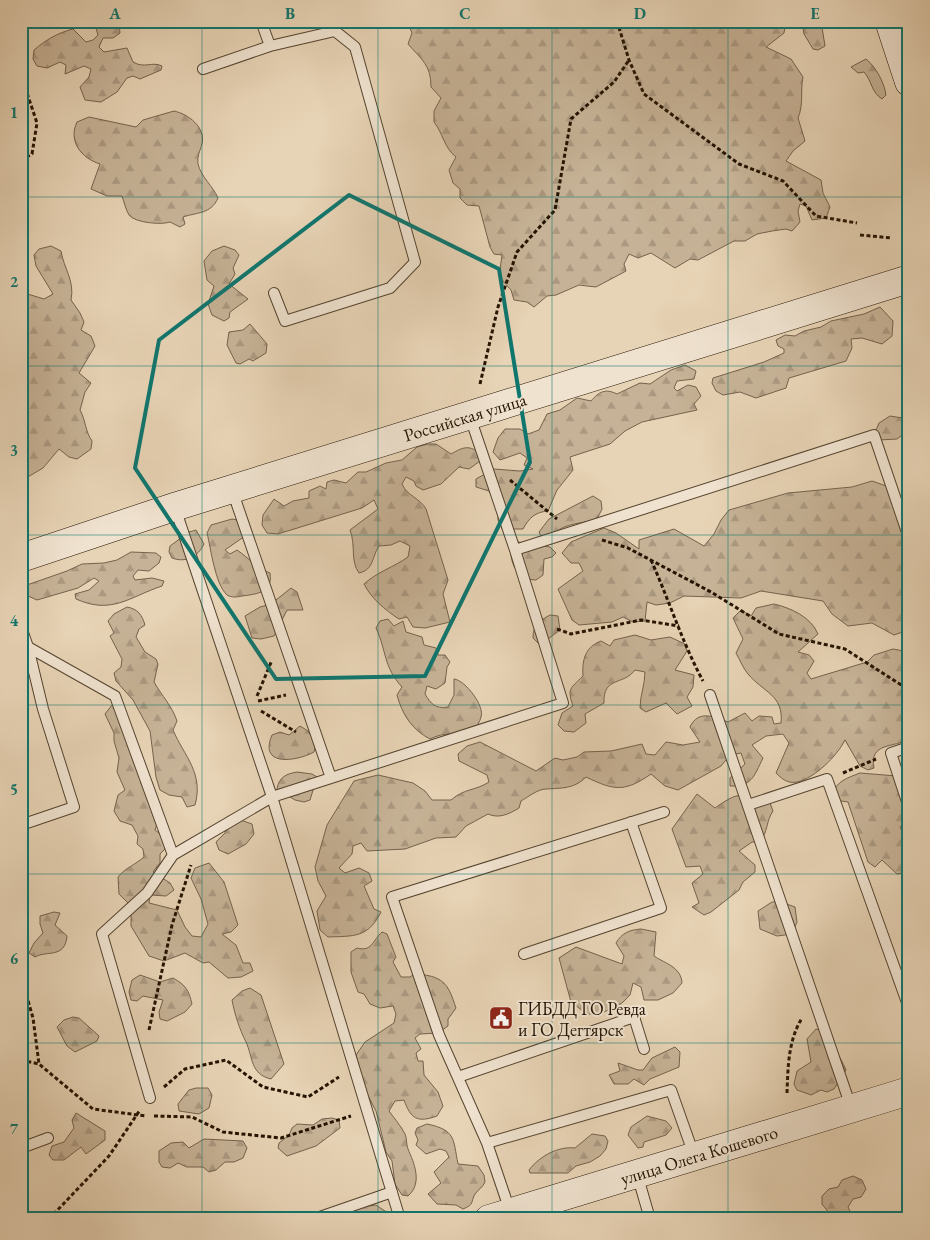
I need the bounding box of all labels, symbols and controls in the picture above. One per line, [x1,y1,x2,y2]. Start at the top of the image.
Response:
text: A [108,3,121,24]
text: B [285,3,295,24]
text: C [459,3,471,24]
text: D [634,3,646,24]
text: E [810,3,820,24]
text: 1 [10,102,18,123]
text: 2 [10,271,19,292]
street label: Российская улица [401,387,530,447]
text: 3 [10,440,18,461]
text: 4 [10,610,19,631]
text: 5 [10,779,18,800]
text: 6 [10,948,19,969]
place label: ГИБДД ГО Ревда и ГО Дегтярск [518,997,647,1041]
public building icon: ГИБДД ГО Ревда и ГО Дегтярск [488,1005,514,1031]
text: 7 [10,1118,19,1139]
street label: улица Олега Кошевого [617,1120,781,1190]

